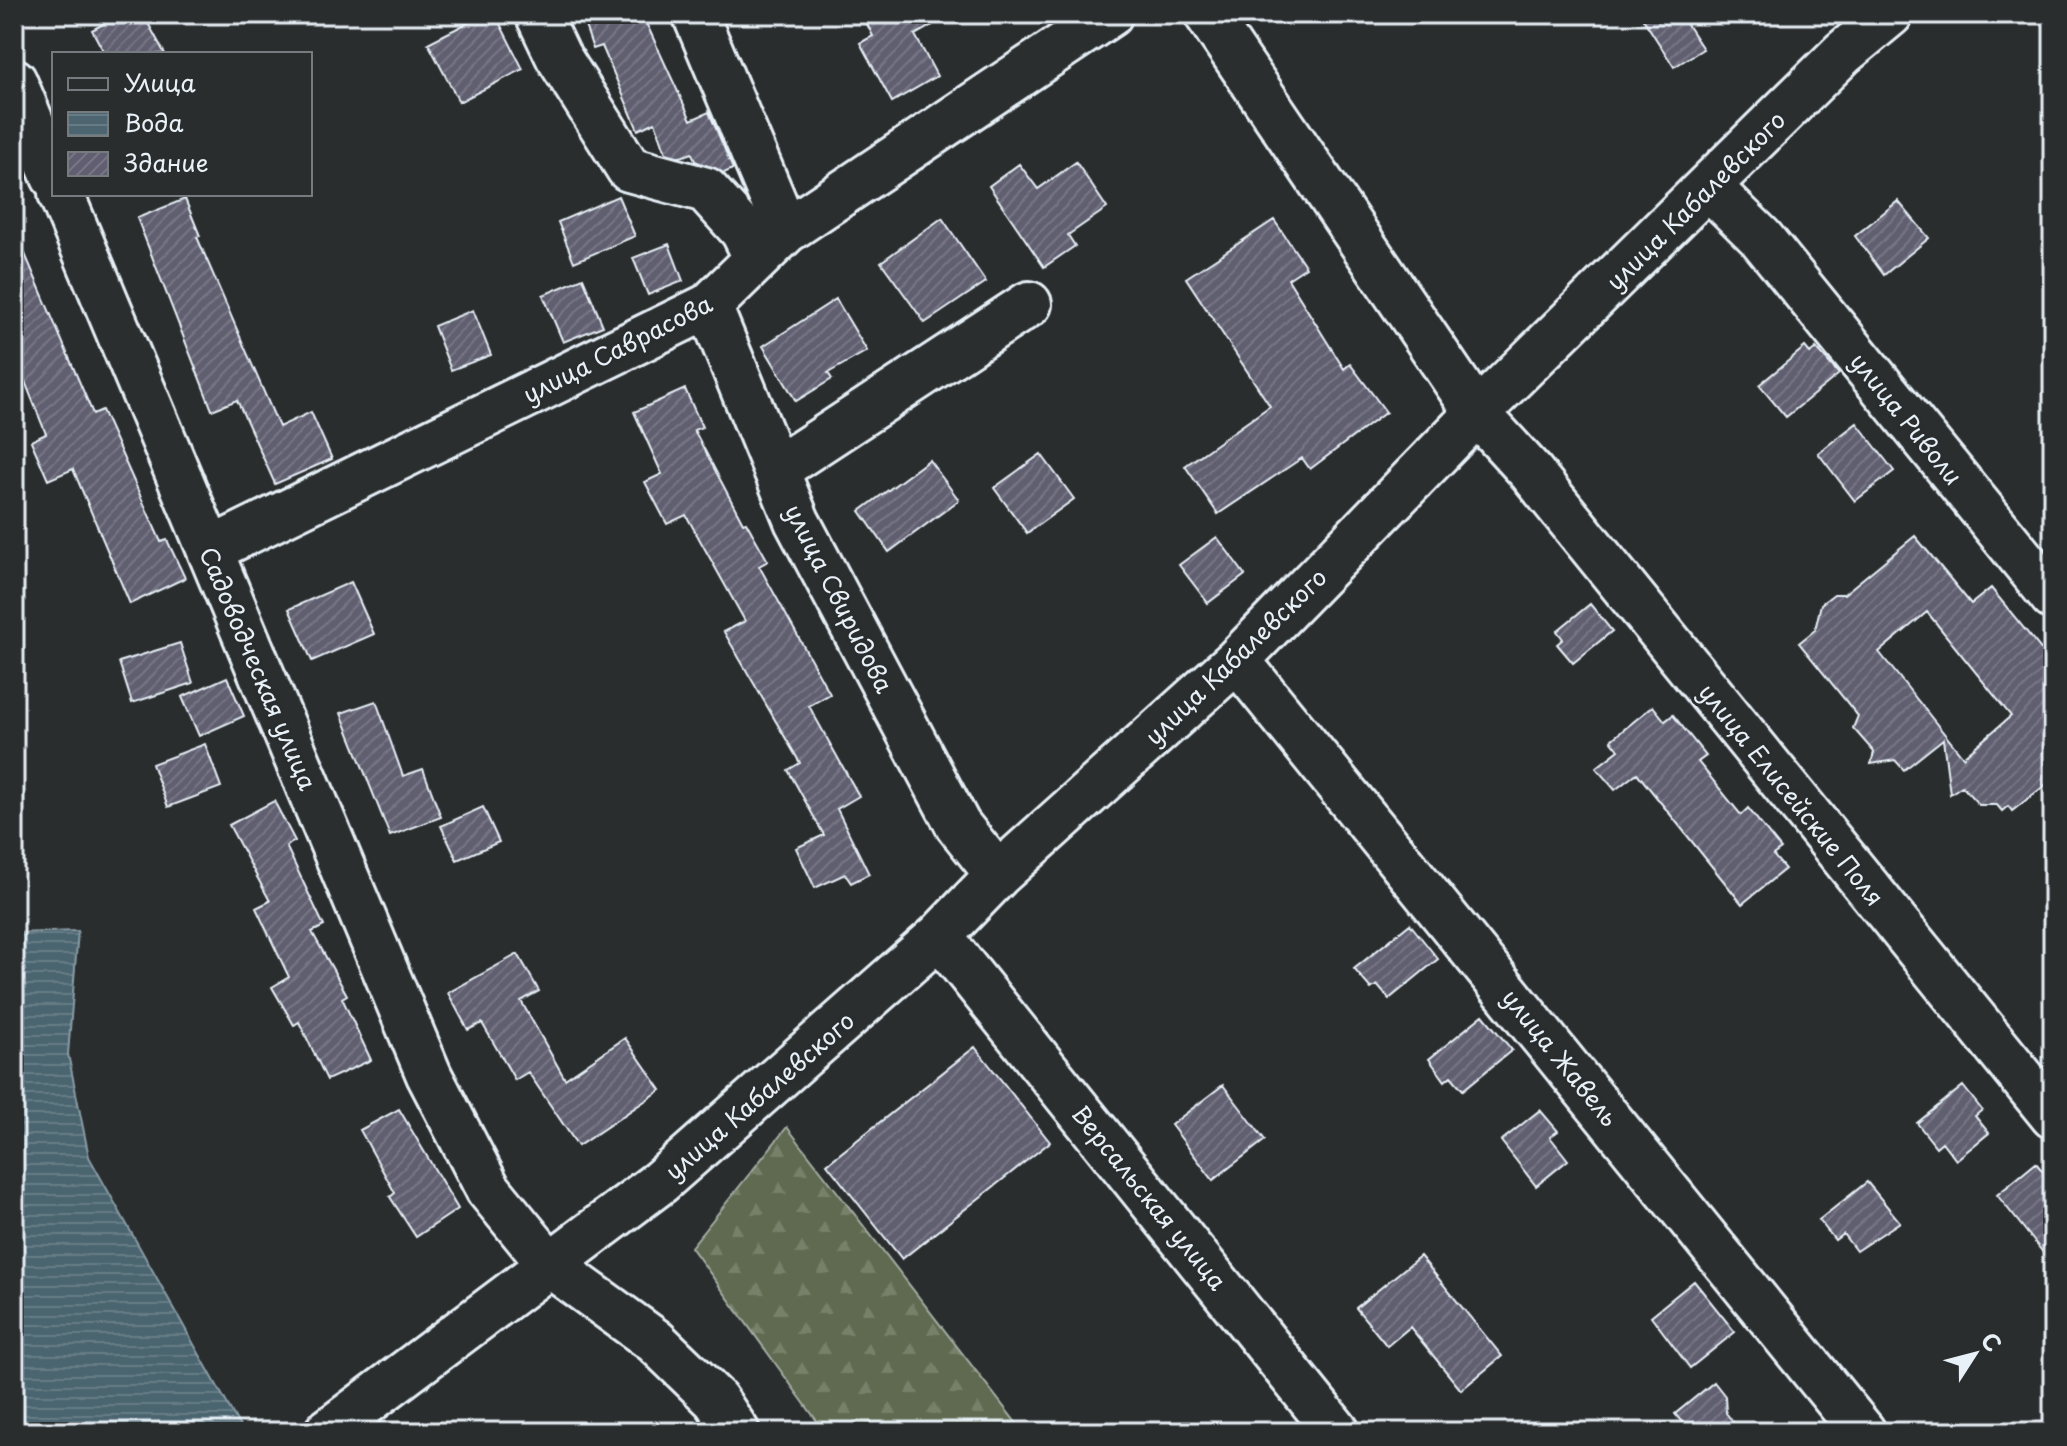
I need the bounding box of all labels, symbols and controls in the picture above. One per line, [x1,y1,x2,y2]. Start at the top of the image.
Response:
legend [52,52,312,196]
text: Улица [124,64,196,100]
street label: улица Кабалевского [1597,102,1793,298]
text: Вода [124,104,183,140]
text: Здание [124,144,209,180]
street label: улица Саврасова [516,285,718,411]
street label: улица Риволи [1842,344,1972,492]
street label: улица Свиридова [777,497,903,699]
street label: Садоводческая улица [191,541,327,795]
street label: улица Кабалевского [1136,559,1334,753]
street label: улица Елисейские Поля [1691,675,1893,913]
street label: улица Жавель [1494,981,1628,1133]
street label: улица Кабалевского [656,1002,862,1188]
street label: Версальская улица [1064,1097,1236,1297]
north arrow [1935,1314,2015,1394]
text: С [1974,1325,2011,1358]

